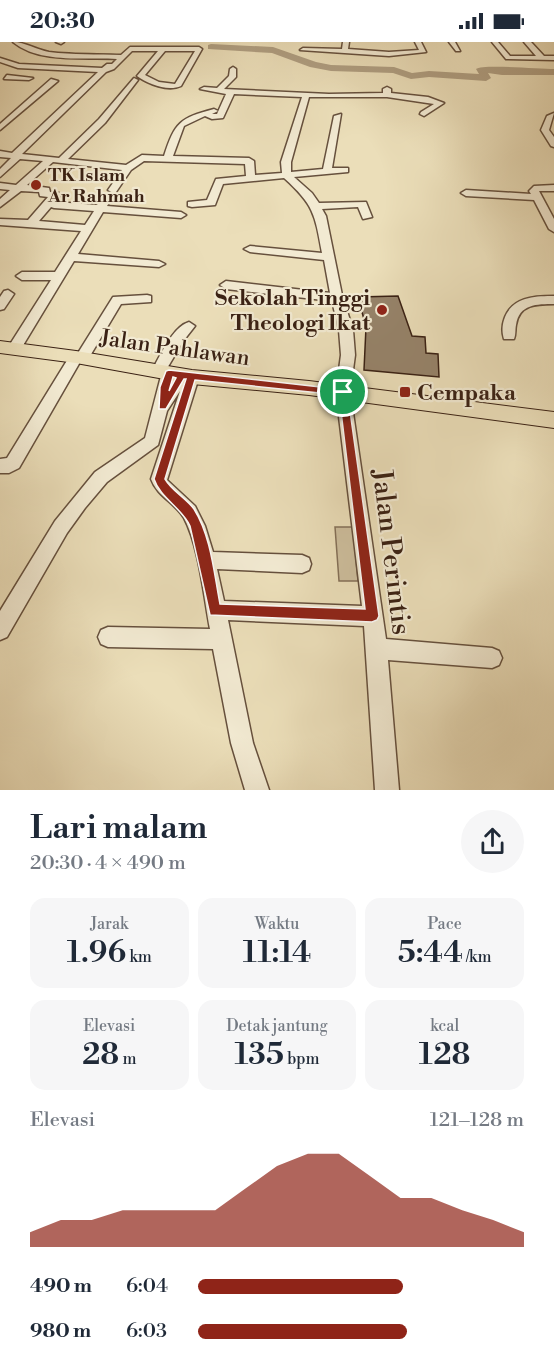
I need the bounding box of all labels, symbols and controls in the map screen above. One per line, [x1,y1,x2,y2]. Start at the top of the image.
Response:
text: 20:30 [30,8,95,35]
place label: TK Islam Ar Rahmah [47,164,145,208]
marker: TK Islam Ar Rahmah [29,178,43,192]
place label: Sekolah Tinggi Theologi Ikat [215,285,370,337]
marker: Sekolah Tinggi Theologi Ikat [375,303,389,317]
street label: Jalan Pahlawan [97,324,251,372]
pin [317,366,368,417]
icon: arrive [326,375,359,408]
place label: Cempaka [417,380,517,407]
marker: Cempaka [398,385,412,399]
street label: Jalan Perintis [364,467,418,637]
text: Lari malam [30,808,207,849]
button: share [461,810,524,873]
text: 20:30 · 4 × 490 m [30,851,186,876]
text: Jarak [90,914,128,934]
text: Waktu [255,914,299,934]
text: Pace [427,914,462,934]
text: 1.96 [67,934,126,972]
text: 11:14 [243,934,311,972]
text: 5:44 [398,934,463,972]
text: km [126,947,152,967]
text: /km [463,947,491,967]
text: Elevasi [83,1016,135,1036]
text: Detak jantung [226,1016,328,1036]
text: kcal [430,1016,459,1036]
text: 28 [82,1036,119,1074]
text: 135 [234,1036,284,1074]
text: 128 [419,1036,470,1074]
text: m [119,1049,137,1069]
text: bpm [284,1049,320,1069]
text: Elevasi [30,1108,95,1133]
text: 121–128 m [430,1108,524,1133]
text: 490 m [30,1274,92,1299]
text: 6:04 [126,1274,168,1299]
text: 980 m [30,1319,91,1344]
text: 6:03 [126,1319,167,1344]

